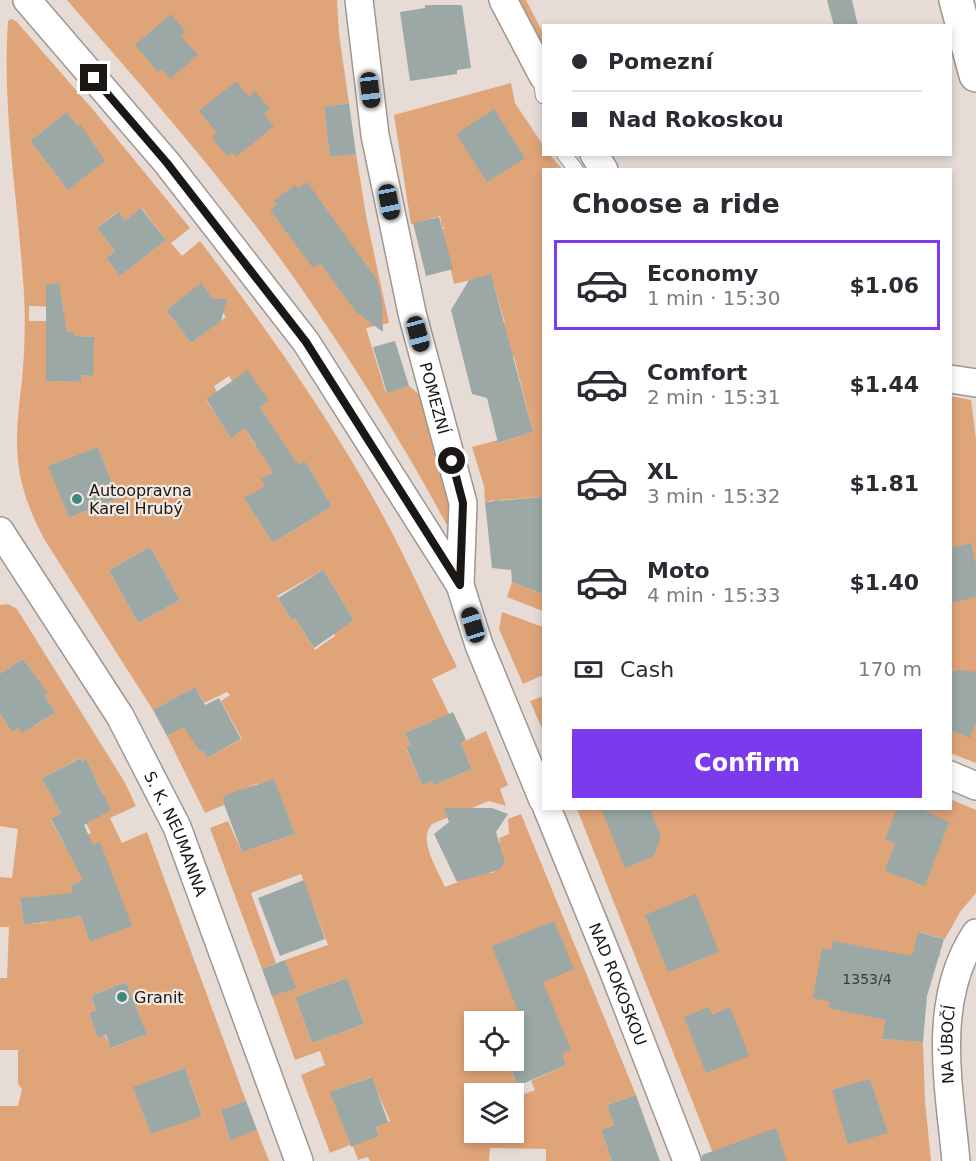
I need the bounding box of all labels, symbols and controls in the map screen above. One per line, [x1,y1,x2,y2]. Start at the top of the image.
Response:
text: Pomezní [608,49,713,74]
route end [80,64,107,91]
car [359,71,381,109]
text: Nad Rokoskou [608,107,784,132]
car [377,183,401,221]
text: Choose a ride [572,188,780,219]
icon: car [575,258,629,312]
text: Economy [647,261,758,286]
text: $1.06 [849,273,919,298]
text: 1 min · 15:30 [647,286,781,310]
car [405,314,431,354]
icon: car [575,357,629,411]
street label: POMEZNÍ [416,360,453,437]
text: Comfort [647,360,747,385]
text: $1.44 [849,372,919,397]
text: 2 min · 15:31 [647,385,781,409]
route start [438,447,465,474]
icon: car [575,456,629,510]
text: XL [647,459,678,484]
text: $1.81 [849,471,919,496]
place label: Autoopravna Karel Hrubý [89,481,192,518]
text: 3 min · 15:32 [647,484,781,508]
marker: Autoopravna Karel Hrubý [70,492,84,506]
icon: car [575,555,629,609]
text: Moto [647,558,710,583]
text: $1.40 [849,570,919,595]
text: 4 min · 15:33 [647,583,781,607]
car [459,605,487,645]
icon: cash [572,653,605,686]
text: Cash [620,657,674,682]
text: 170 m [858,657,922,681]
button: Confirm [572,729,922,798]
street label: S. K. NEUMANNA [140,768,210,899]
street label: NAD ROKOSKOU [585,920,650,1048]
house number: 1353/4 [842,971,892,987]
place label: Granit [134,988,184,1007]
marker: Granit [115,990,129,1004]
street label: NA ÚBOČÍ [937,1004,959,1084]
map controls [464,1011,524,1143]
button: locate [464,1011,524,1071]
button: layers [464,1083,524,1143]

